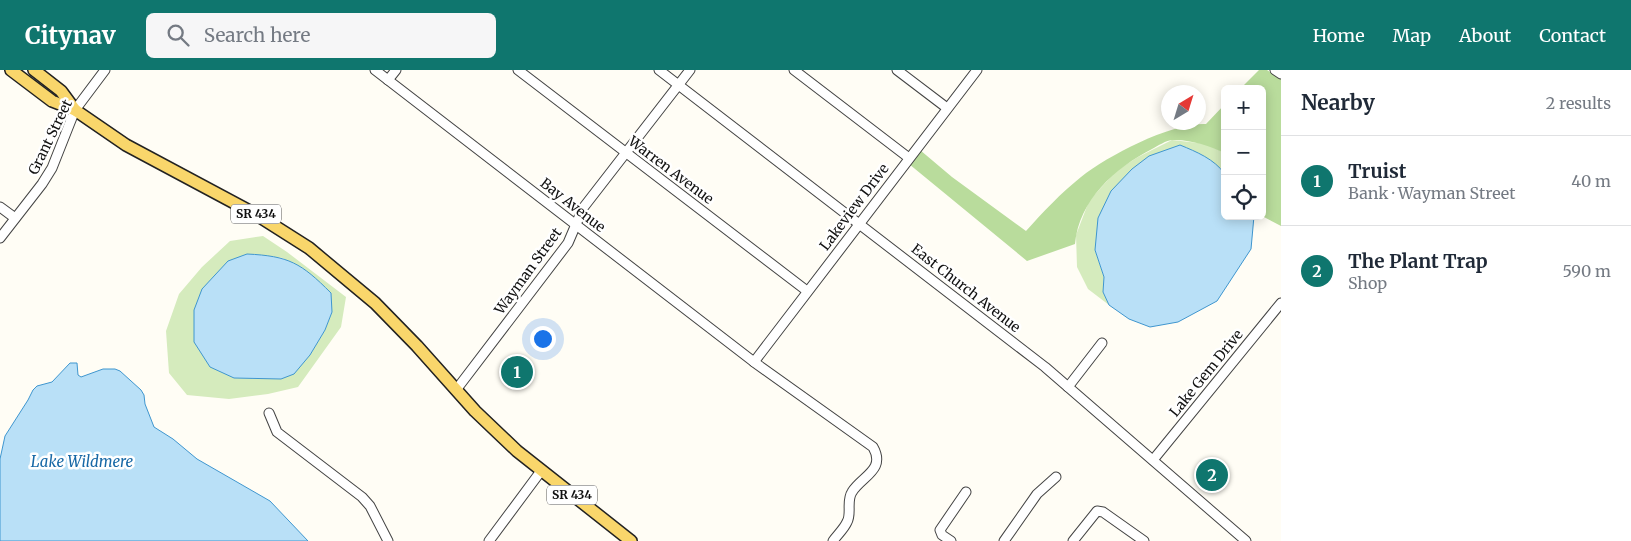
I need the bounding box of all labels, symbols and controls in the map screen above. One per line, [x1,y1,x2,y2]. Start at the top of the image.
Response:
search box [146,13,496,58]
text: Citynav [25,20,116,51]
icon: search [164,21,192,49]
text: Search here [204,23,310,47]
text: Home [1313,24,1365,47]
text: Map [1393,24,1431,47]
text: About [1459,24,1511,47]
text: Contact [1539,24,1606,47]
north arrow [1161,85,1206,130]
map controls [1221,85,1266,220]
button: + [1221,85,1266,130]
text: Nearby [1301,89,1375,116]
text: 2 results [1546,93,1611,113]
street label: Grant Street [24,96,76,178]
button: − [1221,130,1266,175]
street label: Warren Avenue [624,131,717,208]
text: Truist [1348,159,1406,183]
street label: Lakeview Drive [816,160,892,254]
text: 1 [1313,171,1321,191]
text: 40 m [1571,171,1611,191]
street label: Bay Avenue [537,174,609,236]
button: locate [1221,175,1266,220]
text: Bank · Wayman Street [1348,183,1515,203]
road number: SR 434 [231,204,281,224]
street label: Wayman Street [490,224,566,319]
street label: East Church Avenue [908,240,1024,336]
text: The Plant Trap [1348,249,1488,273]
text: 2 [1312,261,1322,281]
text: 590 m [1562,261,1611,281]
text: Shop [1348,273,1387,293]
your location [530,326,556,352]
street label: Lake Gem Drive [1165,326,1247,420]
pin: 1 [501,353,533,391]
water label: Lake Wildmere [31,452,134,471]
pin: 2 [1196,456,1228,494]
road number: SR 434 [547,486,597,504]

